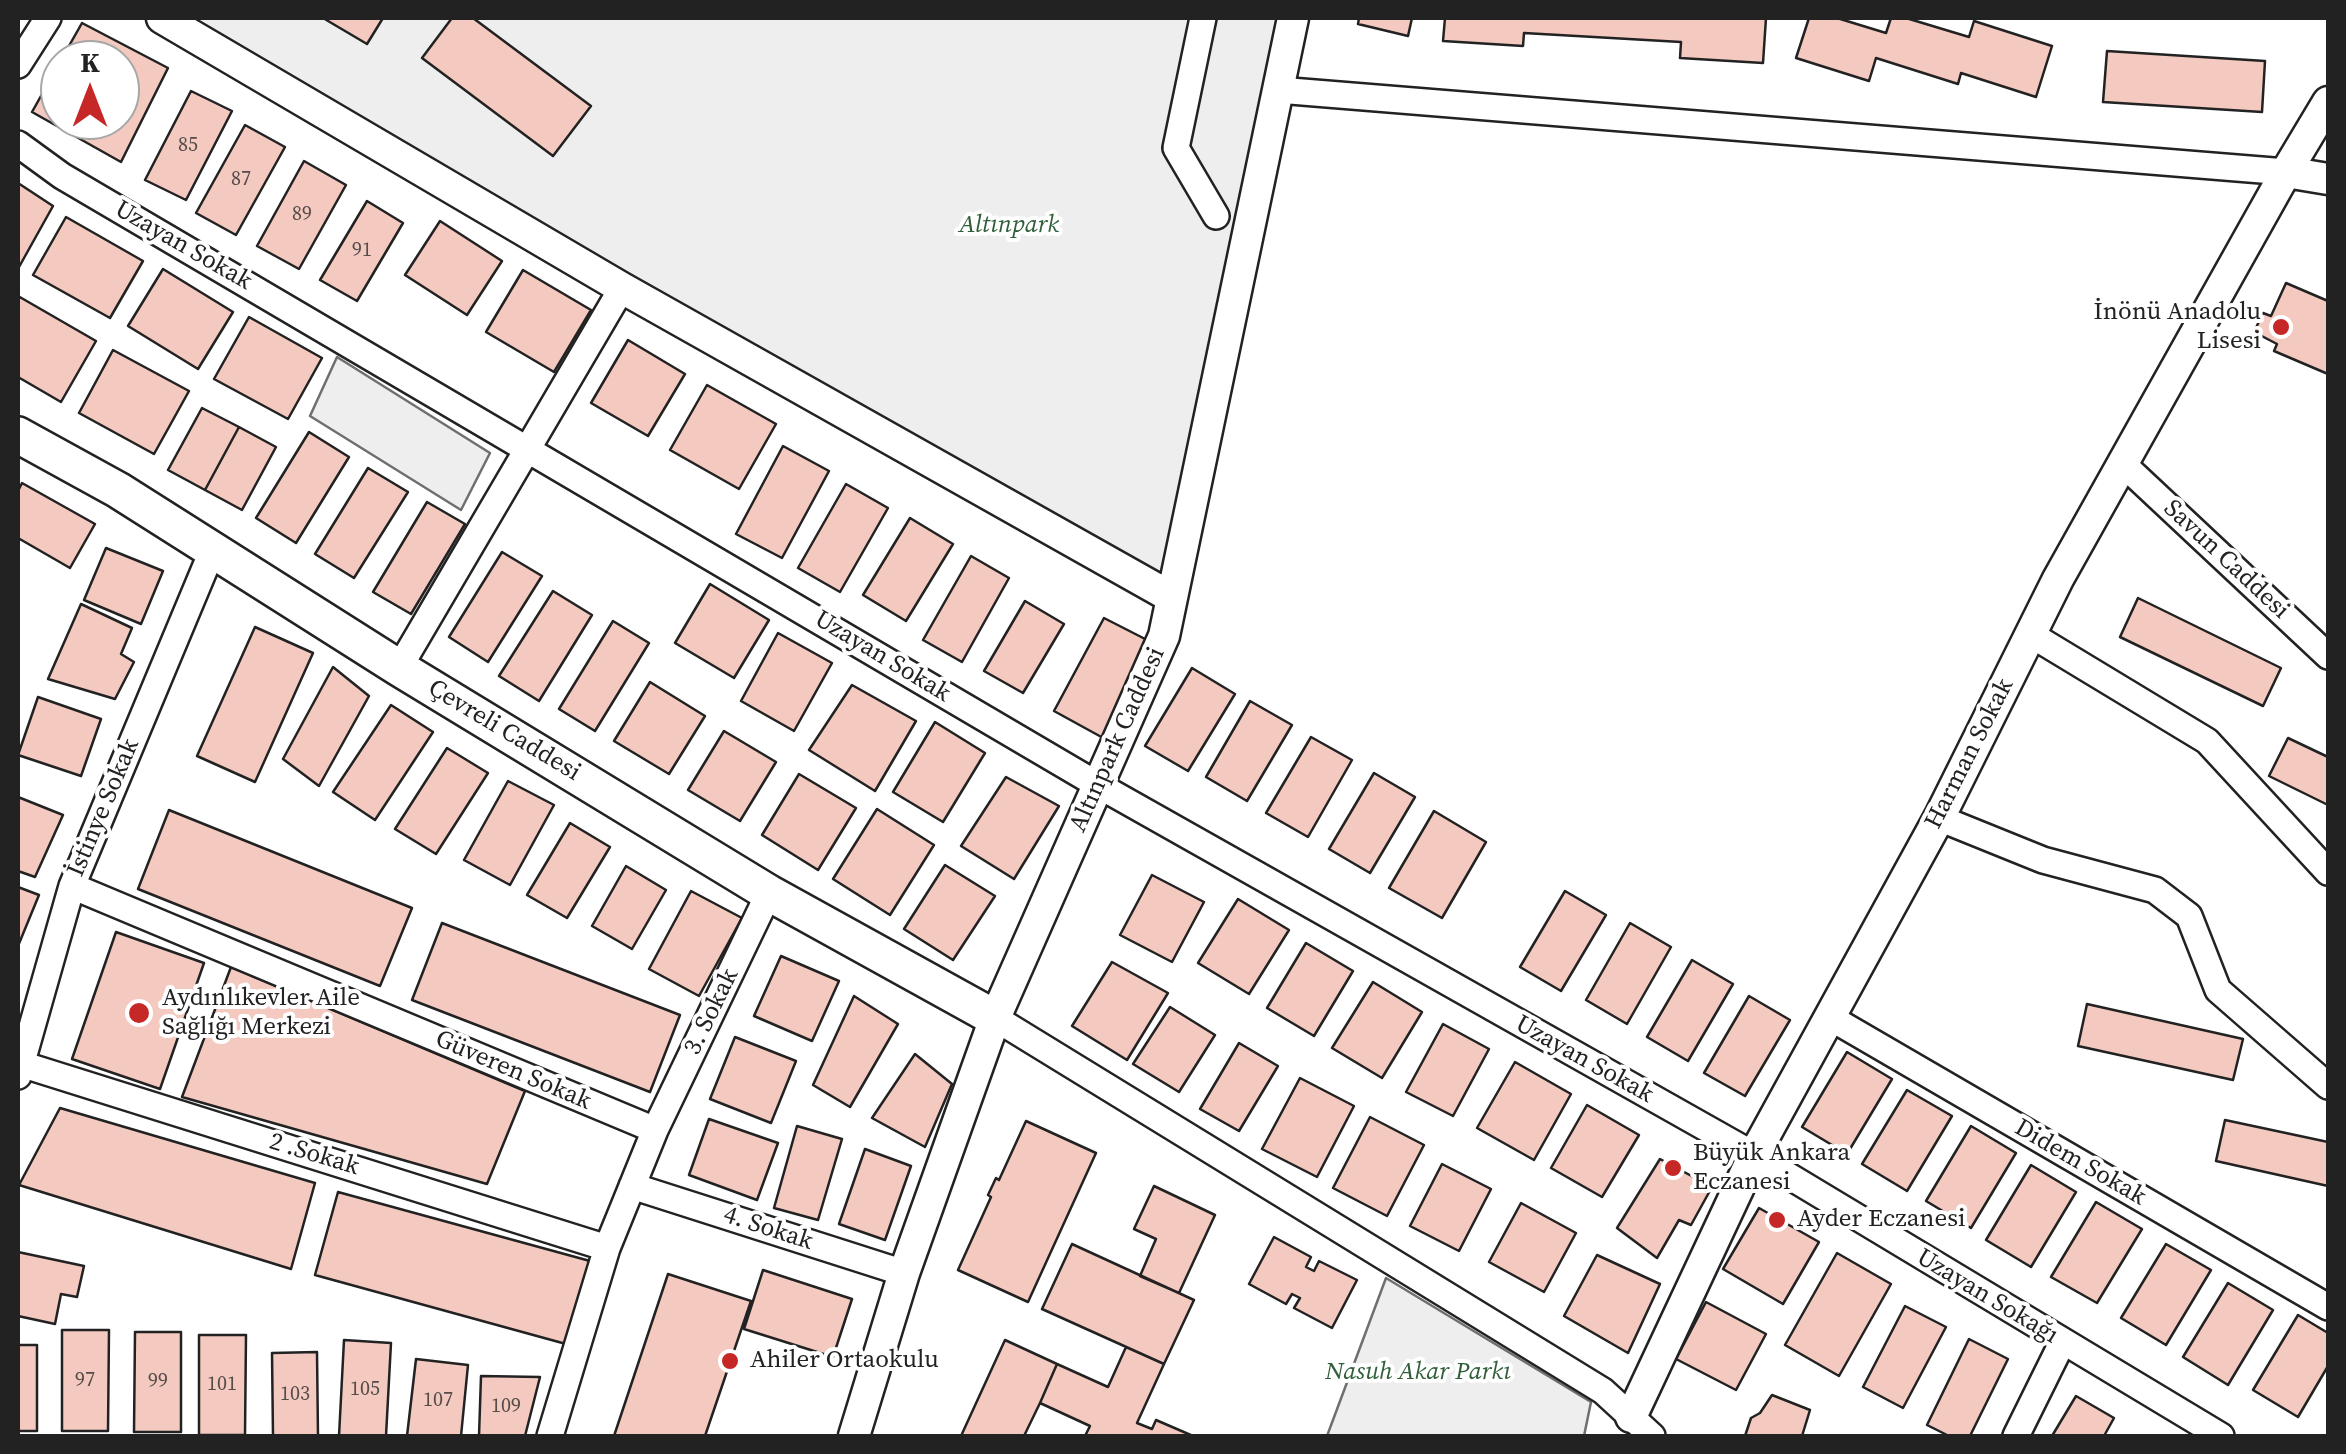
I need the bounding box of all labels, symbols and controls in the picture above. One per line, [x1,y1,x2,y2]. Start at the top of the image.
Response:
north arrow [40,40,140,140]
text: K [80,43,100,81]
house number: 85 [178,134,198,158]
house number: 87 [231,168,251,192]
street label: Uzayan Sokak [109,195,257,297]
house number: 89 [292,203,312,227]
park label: Altınpark [959,211,1059,241]
house number: 91 [352,239,372,263]
place label: İnönü Anadolu Lisesi [2094,298,2261,357]
marker: İnönü Anadolu Lisesi [2270,316,2292,338]
street label: Savun Caddesi [2157,494,2295,626]
street label: Uzayan Sokak [808,605,956,709]
street label: Altınpark Caddesi [1064,643,1172,837]
street label: Çevreli Caddesi [422,674,586,788]
street label: Harman Sokak [1919,674,2021,834]
street label: İstinye Sokak [62,735,146,881]
street label: 3. Sokak [678,964,746,1060]
place label: Aydınlıkevler Aile Sağlığı Merkezi [162,984,360,1043]
marker: Aydınlıkevler Aile Sağlığı Merkezi [126,1000,152,1026]
street label: Uzayan Sokak [1510,1010,1658,1110]
street label: Güveren Sokak [431,1025,595,1117]
street label: Didem Sokak [2009,1113,2151,1213]
street label: 2 .Sokak [266,1127,362,1183]
place label: Büyük Ankara Eczanesi [1693,1139,1850,1198]
marker: Büyük Ankara Eczanesi [1662,1157,1684,1179]
street label: 4. Sokak [720,1200,816,1258]
place label: Ayder Eczanesi [1797,1205,1965,1235]
marker: Ayder Eczanesi [1766,1209,1788,1231]
street label: Uzayan Sokağı [1911,1243,2063,1351]
place label: Ahiler Ortaokulu [750,1346,939,1376]
marker: Ahiler Ortaokulu [719,1350,741,1372]
park label: Nasuh Akar Parkı [1325,1358,1511,1388]
house number: 97 [75,1369,95,1393]
house number: 99 [148,1370,168,1394]
house number: 101 [207,1373,237,1397]
house number: 105 [350,1378,380,1402]
house number: 103 [280,1383,310,1407]
house number: 107 [423,1389,453,1413]
house number: 109 [491,1395,521,1419]

